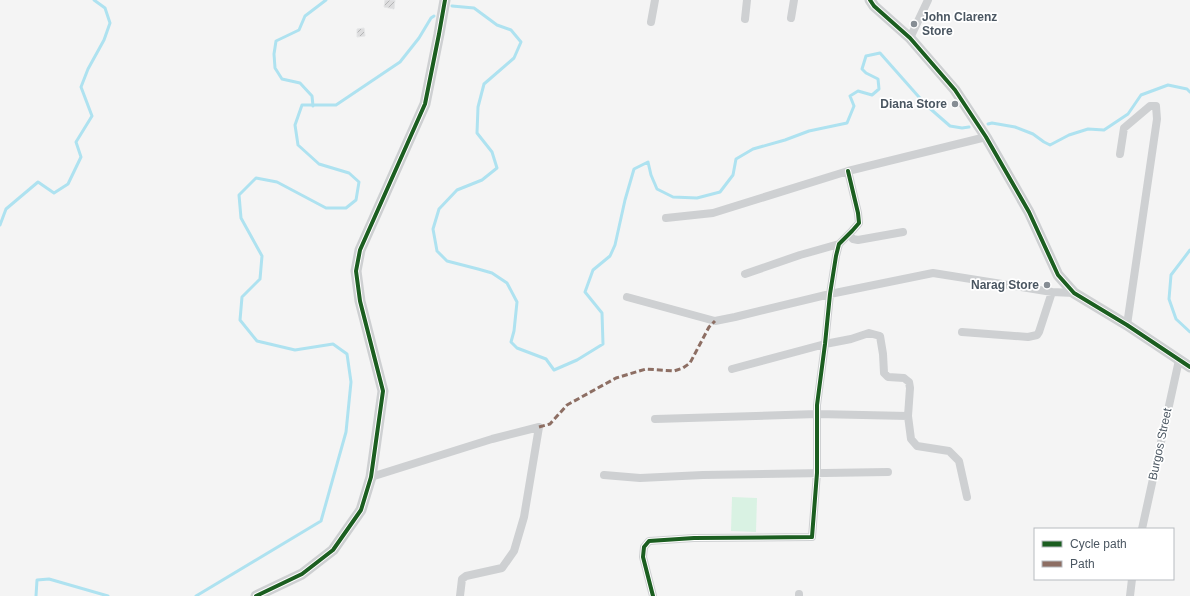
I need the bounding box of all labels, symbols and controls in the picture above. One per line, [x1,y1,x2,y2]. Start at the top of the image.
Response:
place label: John Clarenz Store [922,10,997,38]
marker: John Clarenz Store [909,19,919,29]
place label: Diana Store [880,97,947,111]
marker: Diana Store [950,99,960,109]
place label: Narag Store [971,278,1039,292]
marker: Narag Store [1042,280,1052,290]
street label: Burgos Street [1146,406,1175,481]
legend [1034,528,1174,580]
text: Cycle path [1070,537,1127,551]
text: Path [1070,557,1095,571]

